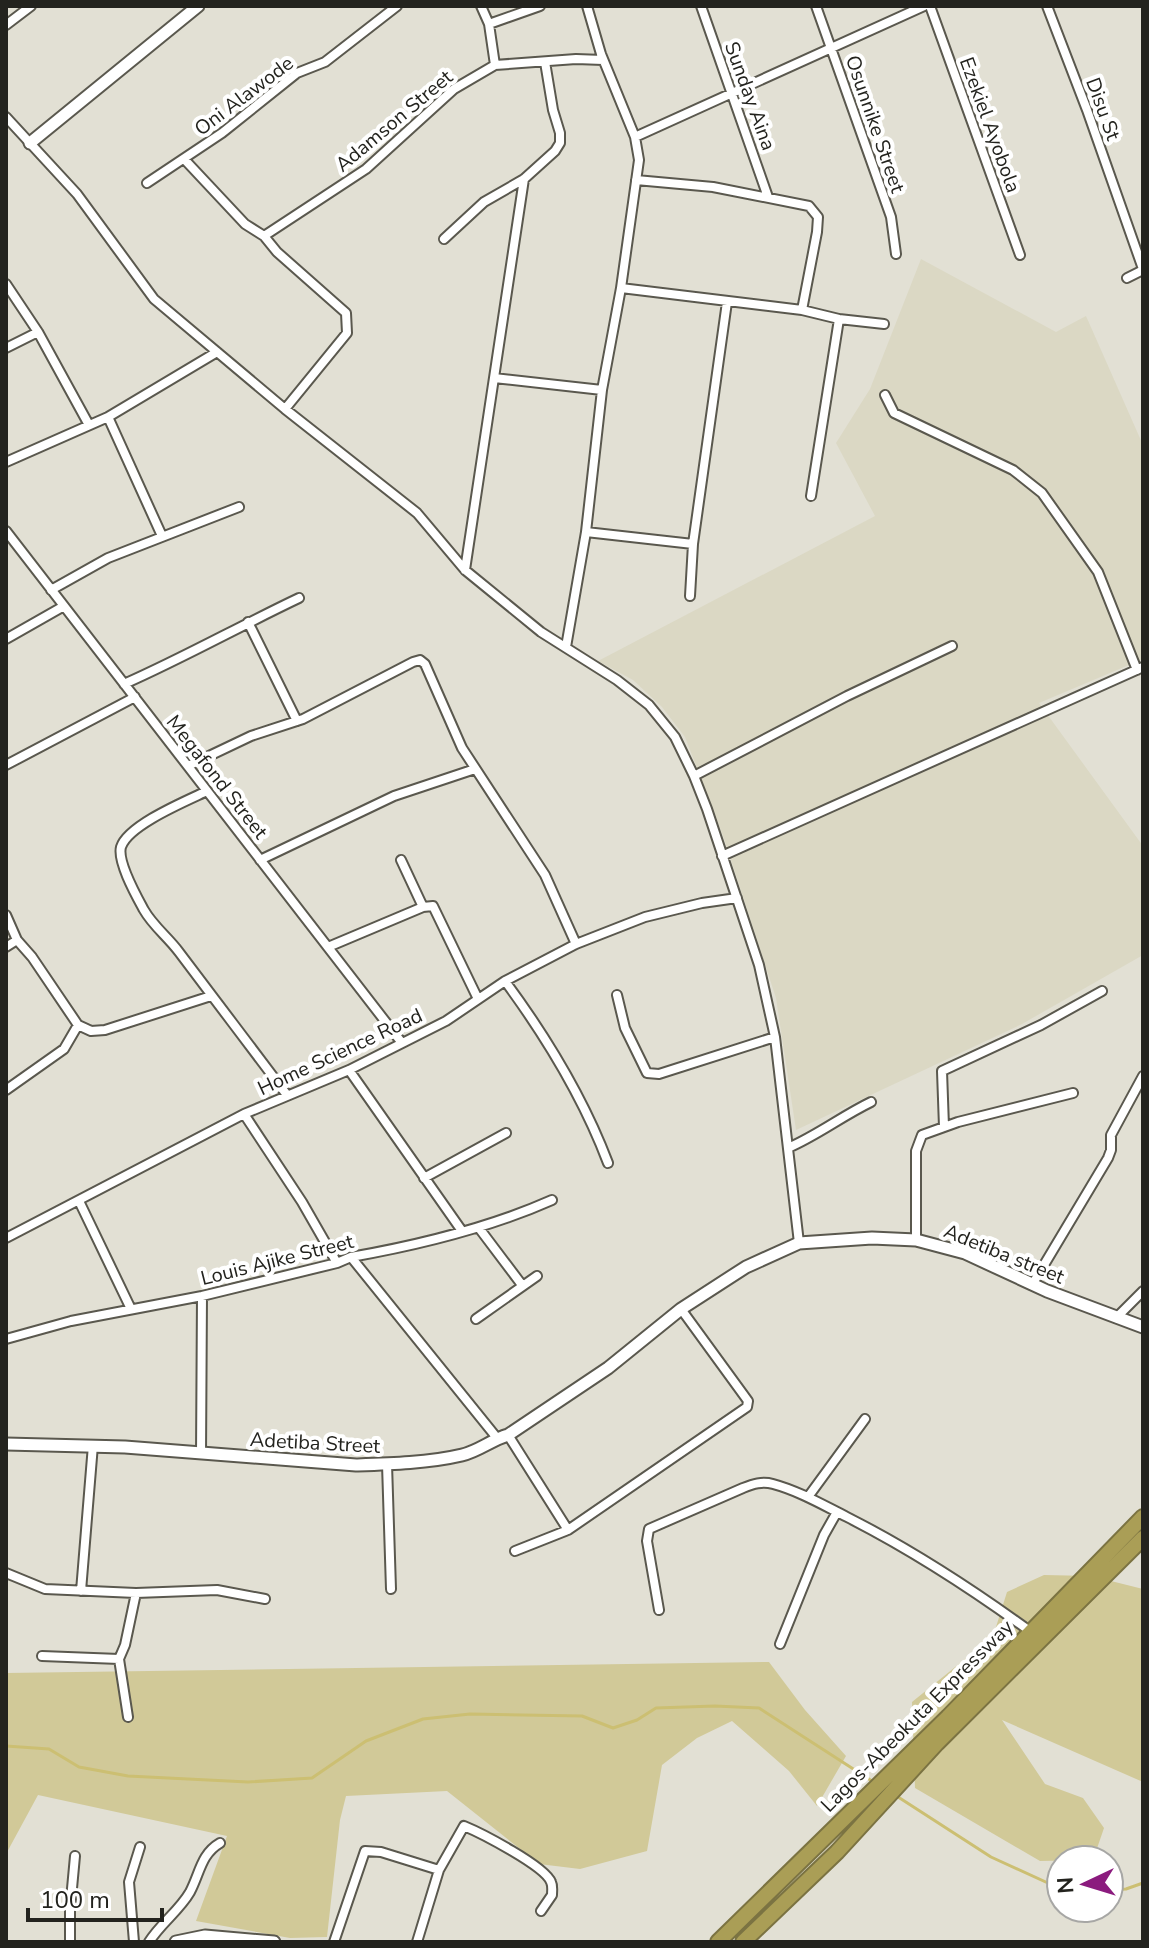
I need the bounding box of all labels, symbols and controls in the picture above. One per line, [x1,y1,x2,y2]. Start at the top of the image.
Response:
street label: Sunday Aina [718,38,782,154]
street label: Oni Alawode [189,50,299,142]
street label: Osunnike Street [839,52,911,197]
street label: Ezekiel Ayobola [953,54,1027,196]
street label: Adamson Street [330,63,459,178]
street label: Disu St [1079,74,1127,145]
street label: Megafond Street [160,709,275,845]
street label: Home Science Road [253,1002,427,1102]
street label: Adetiba street [940,1218,1069,1291]
street label: Louis Ajike Street [198,1228,357,1292]
street label: Adetiba Street [249,1426,382,1460]
street label: Lagos-Abeokuta Expressway [815,1613,1020,1818]
north arrow [1045,1844,1125,1924]
scale bar [28,1872,162,1922]
text: N [1051,1876,1082,1895]
text: 100 m [40,1884,110,1916]

